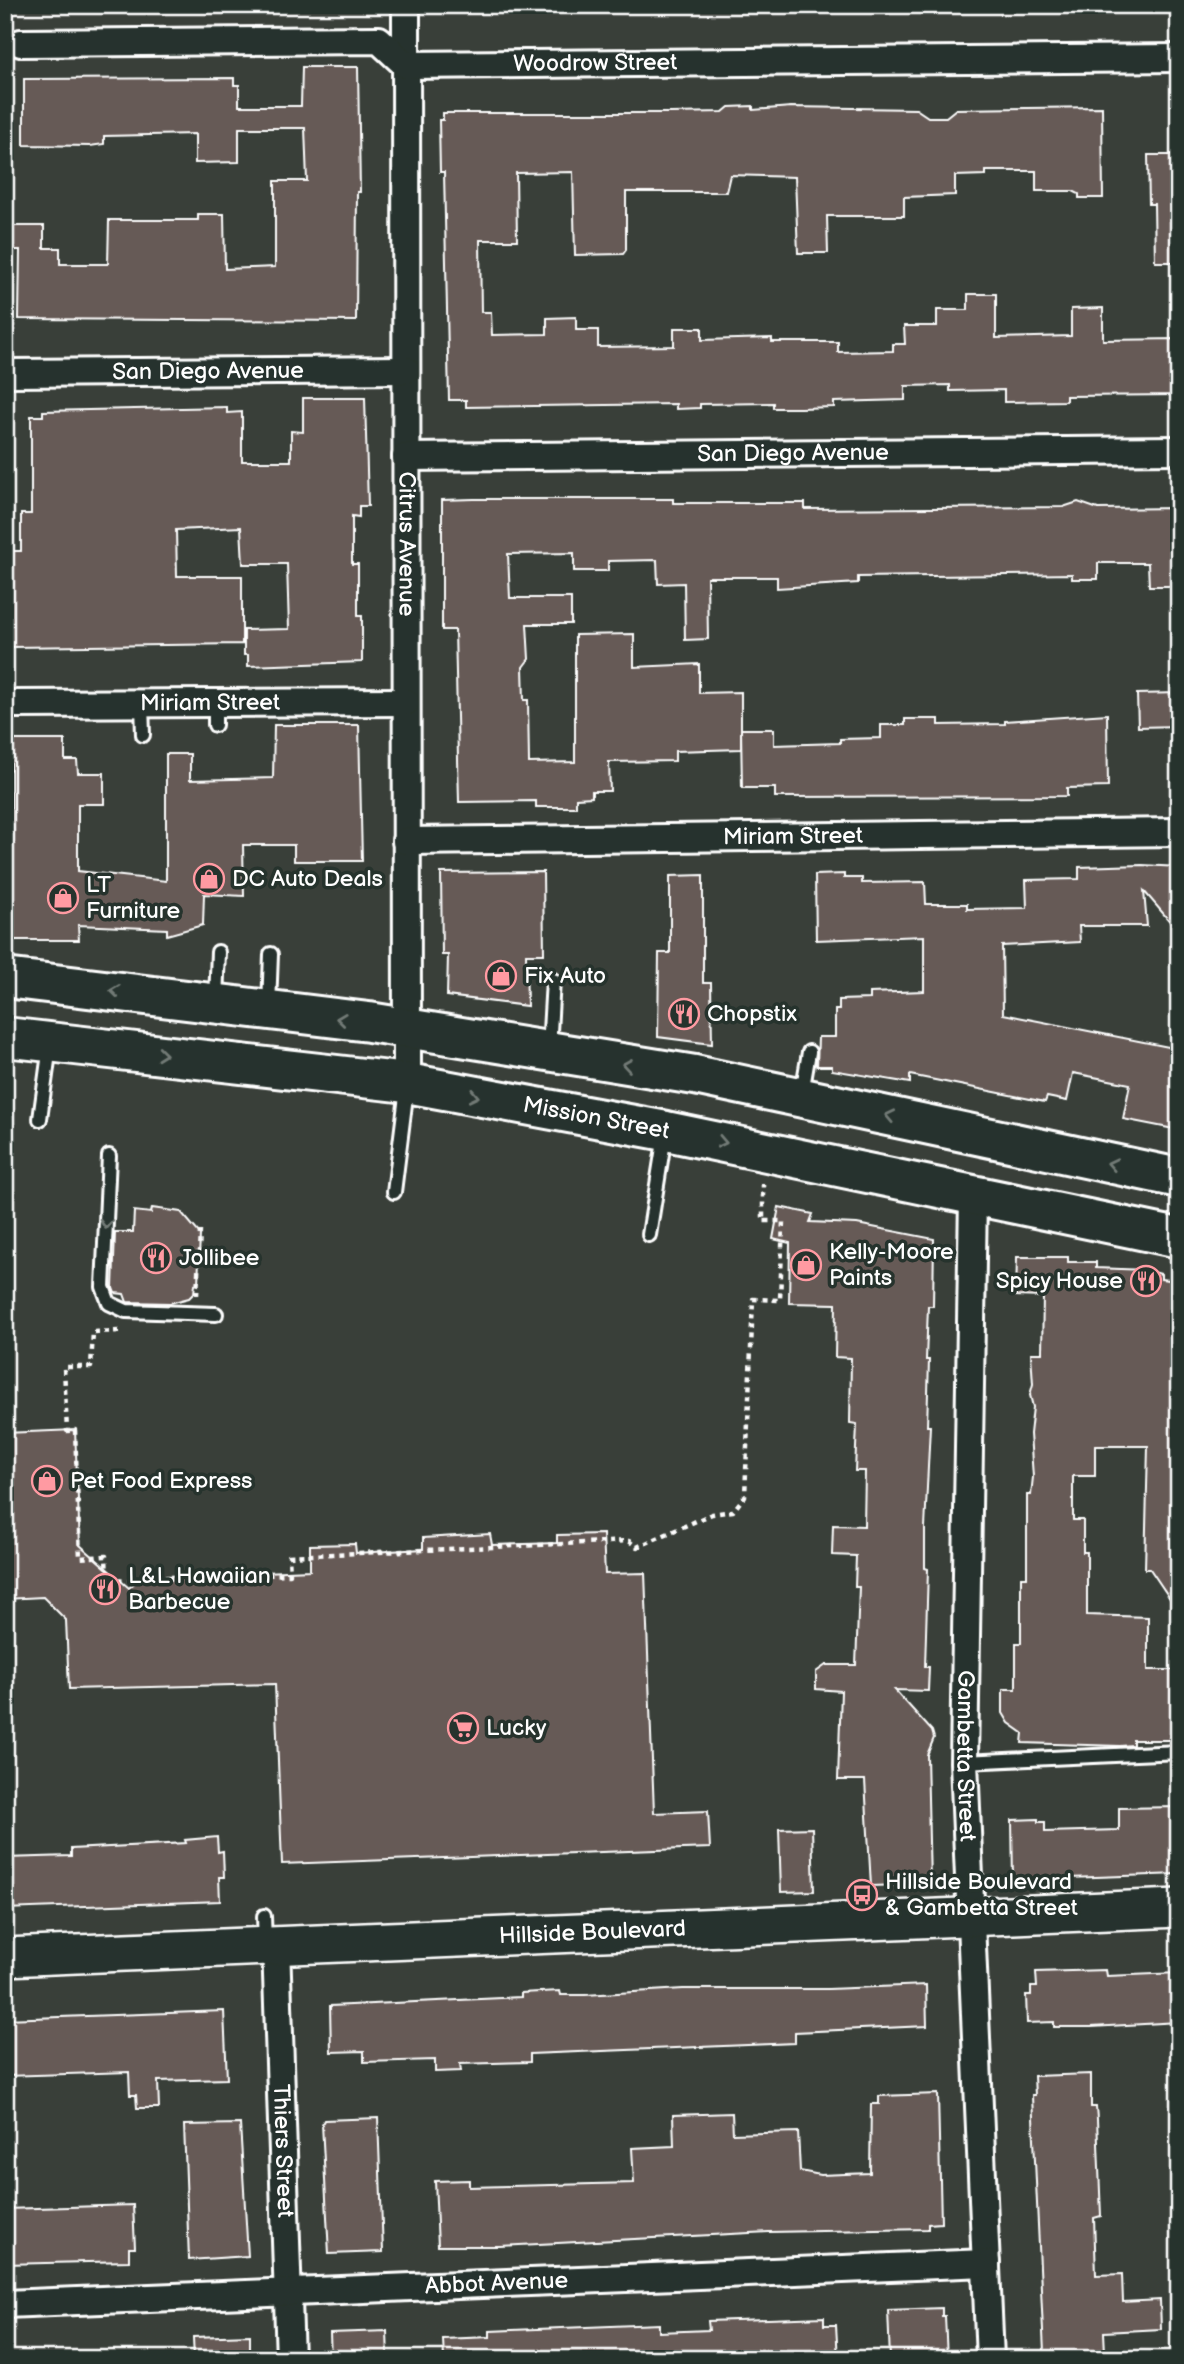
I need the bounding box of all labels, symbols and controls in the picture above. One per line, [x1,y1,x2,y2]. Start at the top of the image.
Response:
street label: Woodrow Street [513,49,677,78]
street label: San Diego Avenue [112,357,304,386]
street label: San Diego Avenue [697,439,889,468]
street label: Citrus Avenue [392,472,421,616]
street label: Miriam Street [140,689,280,717]
street label: Miriam Street [723,822,863,851]
shop icon: DC Auto Deals [192,862,226,896]
place label: DC Auto Deals [232,865,383,893]
place label: LT Furniture [86,871,180,925]
shop icon: LT Furniture [46,881,80,915]
shop icon: Fix Auto [484,959,518,993]
place label: Fix Auto [524,962,606,990]
one-way arrow [109,983,121,998]
restaurant icon: Chopstix [667,997,701,1031]
place label: Chopstix [707,1000,797,1028]
one-way arrow [335,1011,347,1026]
one-way arrow [157,1047,168,1062]
one-way arrow [621,1058,633,1073]
one-way arrow [468,1088,480,1103]
street label: Mission Street [521,1091,672,1145]
one-way arrow [884,1109,896,1124]
one-way arrow [716,1134,728,1149]
one-way arrow [1106,1157,1118,1172]
one-way arrow [98,1219,113,1230]
place label: Kelly-Moore Paints [829,1238,954,1292]
restaurant icon: Jollibee [139,1241,173,1275]
place label: Jollibee [179,1244,259,1272]
shop icon: Kelly-Moore Paints [789,1248,823,1282]
restaurant icon: Spicy House [1129,1264,1163,1298]
place label: Spicy House [996,1267,1123,1295]
shop icon: Pet Food Express [30,1464,64,1498]
place label: Pet Food Express [70,1467,253,1495]
place label: L&L Hawaiian Barbecue [128,1562,271,1616]
restaurant icon: L&L Hawaiian Barbecue [88,1572,122,1606]
street label: Gambetta Street [950,1670,981,1842]
supermarket icon: Lucky [446,1711,480,1745]
place label: Lucky [486,1714,547,1742]
place label: Hillside Boulevard & Gambetta Street [885,1868,1078,1922]
bus stop icon: Hillside Boulevard & Gambetta Street [845,1878,879,1912]
street label: Hillside Boulevard [498,1915,687,1950]
street label: Thiers Street [267,2084,299,2218]
street label: Abbot Avenue [424,2266,569,2300]

